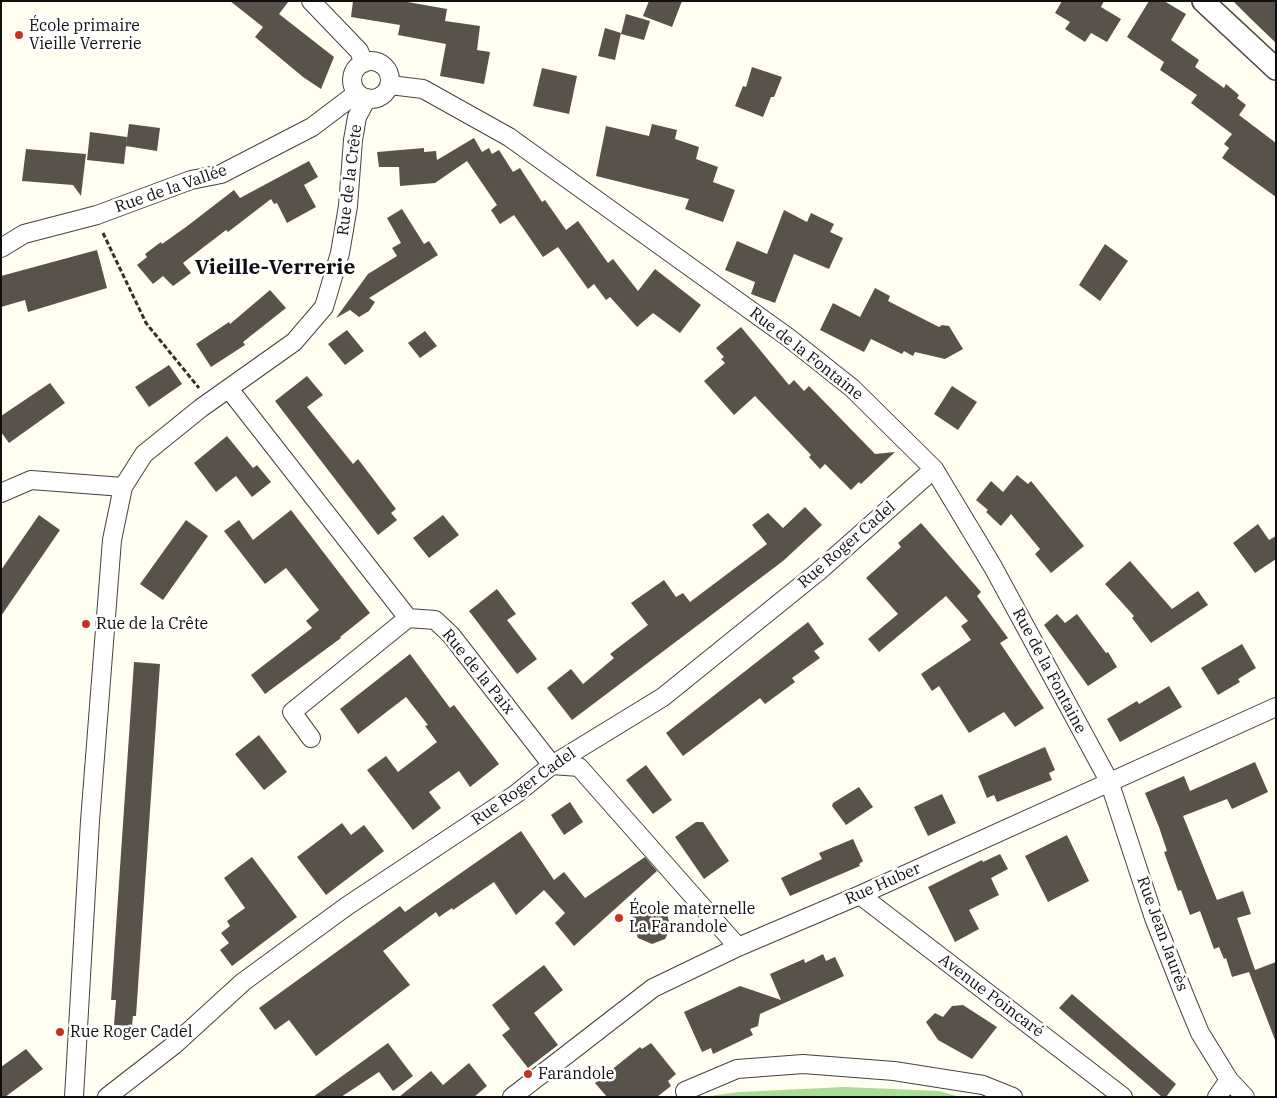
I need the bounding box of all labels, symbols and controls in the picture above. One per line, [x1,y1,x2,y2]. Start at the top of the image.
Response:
place label: École primaire Vieille Verrerie [29,16,142,54]
marker: École primaire Vieille Verrerie [13,29,25,41]
street label: Rue de la Crête [334,123,366,237]
street label: Rue de la Vallée [112,161,230,217]
district label: Vieille-Verrerie [195,255,355,281]
street label: Rue de la Fontaine [745,304,867,404]
street label: Rue Roger Cadel [794,498,900,592]
street label: Rue de la Fontaine [1008,605,1090,737]
place label: Rue de la Crête [96,614,208,634]
marker: Rue de la Crête [80,618,92,630]
street label: Rue de la Paix [438,625,518,719]
street label: Rue Roger Cadel [468,744,580,830]
street label: Rue Huber [842,859,924,909]
street label: Rue Jean Jaurès [1132,874,1192,994]
place label: École maternelle La Farandole [629,899,755,937]
marker: École maternelle La Farandole [613,912,625,924]
street label: Avenue Poincaré [935,950,1047,1042]
place label: Rue Roger Cadel [70,1022,192,1042]
marker: Rue Roger Cadel [54,1026,66,1038]
place label: Farandole [538,1064,614,1084]
marker: Farandole [522,1068,534,1080]

